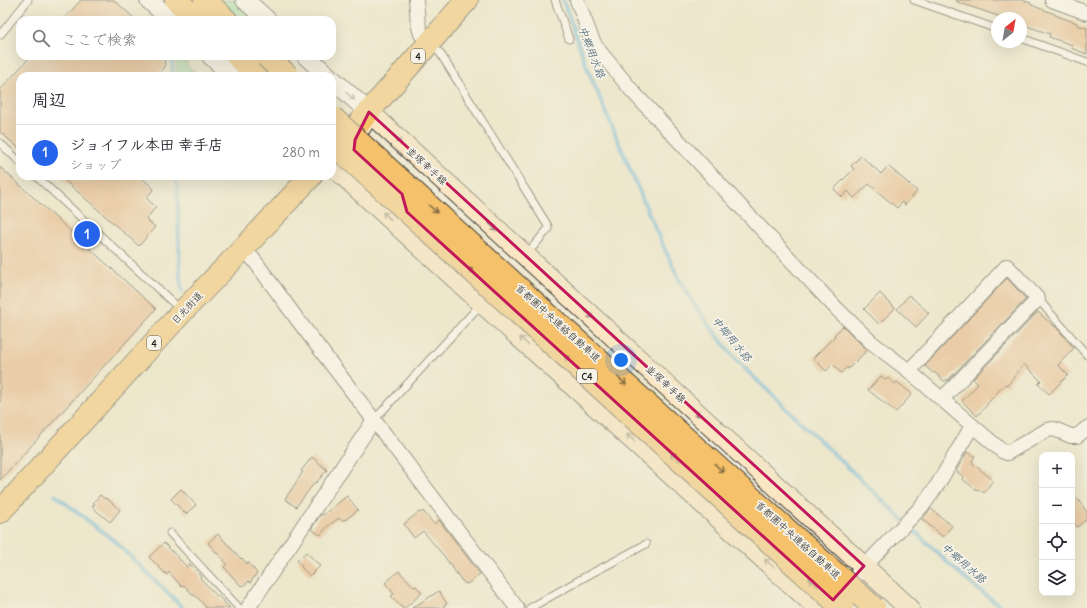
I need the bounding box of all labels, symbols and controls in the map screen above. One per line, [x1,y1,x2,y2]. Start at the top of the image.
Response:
north arrow [991,12,1027,48]
search box [16,16,336,60]
water label: 中郷用水路 [576,24,609,81]
icon: search [30,27,52,49]
text: ここで検索 [62,30,137,49]
road number: 4 [411,49,425,63]
text: 周辺 [32,89,66,111]
one-way arrow [345,91,355,101]
one-way arrow [392,134,402,143]
text: ジョイフル本田 幸手店 [70,135,223,154]
text: 1 [42,144,48,161]
text: 280 m [282,144,320,161]
street label: 並塚幸手線 [404,144,450,188]
text: ショップ [70,156,121,173]
one-way arrow [428,204,438,214]
one-way arrow [382,211,392,220]
pin: 1 [74,219,100,249]
one-way arrow [488,222,498,231]
one-way arrow [468,267,478,277]
street label: 首都圏中央連絡自動車道 [513,281,603,365]
street label: 日光街道 [169,289,205,327]
one-way arrow [584,310,594,319]
water label: 中郷用水路 [709,313,756,365]
road number: 4 [147,336,161,350]
one-way arrow [519,337,530,346]
your location [611,350,631,370]
one-way arrow [564,355,574,364]
street label: 並塚幸手線 [643,362,689,406]
road number: C4 [577,369,597,383]
one-way arrow [617,377,628,386]
one-way arrow [690,407,700,416]
one-way arrow [626,433,636,443]
one-way arrow [670,452,681,461]
map controls [1039,452,1075,596]
button: + [1039,452,1075,488]
one-way arrow [714,464,724,473]
button: − [1039,488,1075,524]
street label: 首都圏中央連絡自動車道 [753,498,843,582]
button: locate [1039,524,1075,560]
water label: 中郷用水路 [939,540,990,587]
one-way arrow [764,558,774,568]
button: layers [1039,560,1075,596]
one-way arrow [808,577,818,586]

